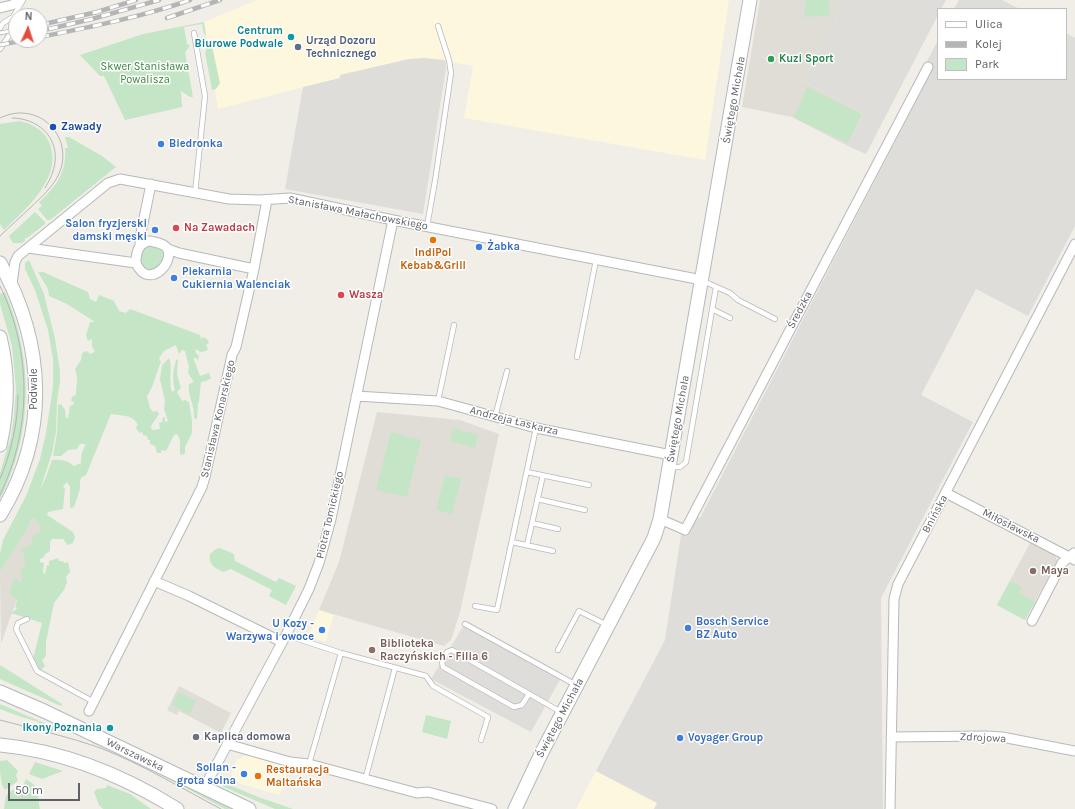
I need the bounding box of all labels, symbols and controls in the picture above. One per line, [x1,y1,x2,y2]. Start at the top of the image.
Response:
north arrow [8,8,48,48]
legend [937,8,1067,80]
text: N [24,10,33,23]
text: Ulica [975,17,1003,31]
place label: Centrum Biurowe Podwale [195,24,283,50]
marker: Centrum Biurowe Podwale [286,32,296,42]
place label: Urząd Dozoru Technicznego [306,34,376,60]
text: Kolej [975,37,1002,51]
marker: Urząd Dozoru Technicznego [293,42,303,52]
place label: Kuzi Sport [779,52,834,66]
marker: Kuzi Sport [766,54,776,64]
street label: Świętego Michała [720,55,748,145]
text: Park [975,57,999,71]
park label: Skwer Stanisława Powalisza [101,60,189,86]
place label: Zawady [61,120,101,134]
marker: Zawady [48,122,58,132]
place label: Biedronka [169,137,223,151]
marker: Biedronka [156,139,166,149]
street label: Stanisława Małachowskiego [287,193,429,233]
place label: Salon fryzjerski damski męski [65,217,147,243]
place label: Na Zawadach [184,221,255,235]
marker: Na Zawadach [171,223,181,233]
marker: Salon fryzjerski damski męski [150,225,160,235]
marker: IndiPol Kebab&Grill [428,235,438,245]
place label: Żabka [487,240,520,254]
marker: Żabka [474,242,484,252]
place label: IndiPol Kebab&Grill [400,246,466,272]
place label: Piekarnia Cukiernia Walenciak [182,265,291,291]
marker: Piekarnia Cukiernia Walenciak [169,273,179,283]
place label: Wasza [349,288,383,302]
street label: Średzka [785,289,815,331]
marker: Wasza [336,290,346,300]
street label: Stanisława Konarskiego [198,359,238,479]
street label: Podwale [27,368,41,410]
street label: Świętego Michała [664,374,692,464]
street label: Andrzeja Łaskarza [468,404,560,438]
street label: Piotra Tomickiego [314,470,346,560]
street label: Bnińska [919,493,951,535]
street label: Miłosławska [980,506,1042,546]
place label: Maya [1041,564,1069,578]
marker: Maya [1028,566,1038,576]
place label: Bosch Service BZ Auto [696,615,769,641]
place label: U Kozy - Warzywa i owoce [226,617,314,643]
marker: Bosch Service BZ Auto [683,623,693,633]
marker: U Kozy - Warzywa i owoce [317,625,327,635]
place label: Biblioteka Raczyńskich - Filia 6 [380,637,488,663]
marker: Biblioteka Raczyńskich - Filia 6 [367,645,377,655]
street label: Świętego Michała [533,676,587,760]
place label: Ikony Poznania [23,721,102,735]
marker: Ikony Poznania [105,723,115,733]
place label: Kaplica domowa [204,730,291,744]
street label: Zdrojowa [959,730,1007,746]
place label: Voyager Group [688,731,763,745]
marker: Kaplica domowa [191,732,201,742]
marker: Voyager Group [675,733,685,743]
street label: Warszawska [104,735,166,775]
place label: Sollan - grota solna [177,761,236,787]
place label: Restauracja Maltańska [266,763,329,789]
marker: Sollan - grota solna [239,769,249,779]
marker: Restauracja Maltańska [253,771,263,781]
scale bar [10,775,82,801]
text: 50 m [15,783,43,797]

